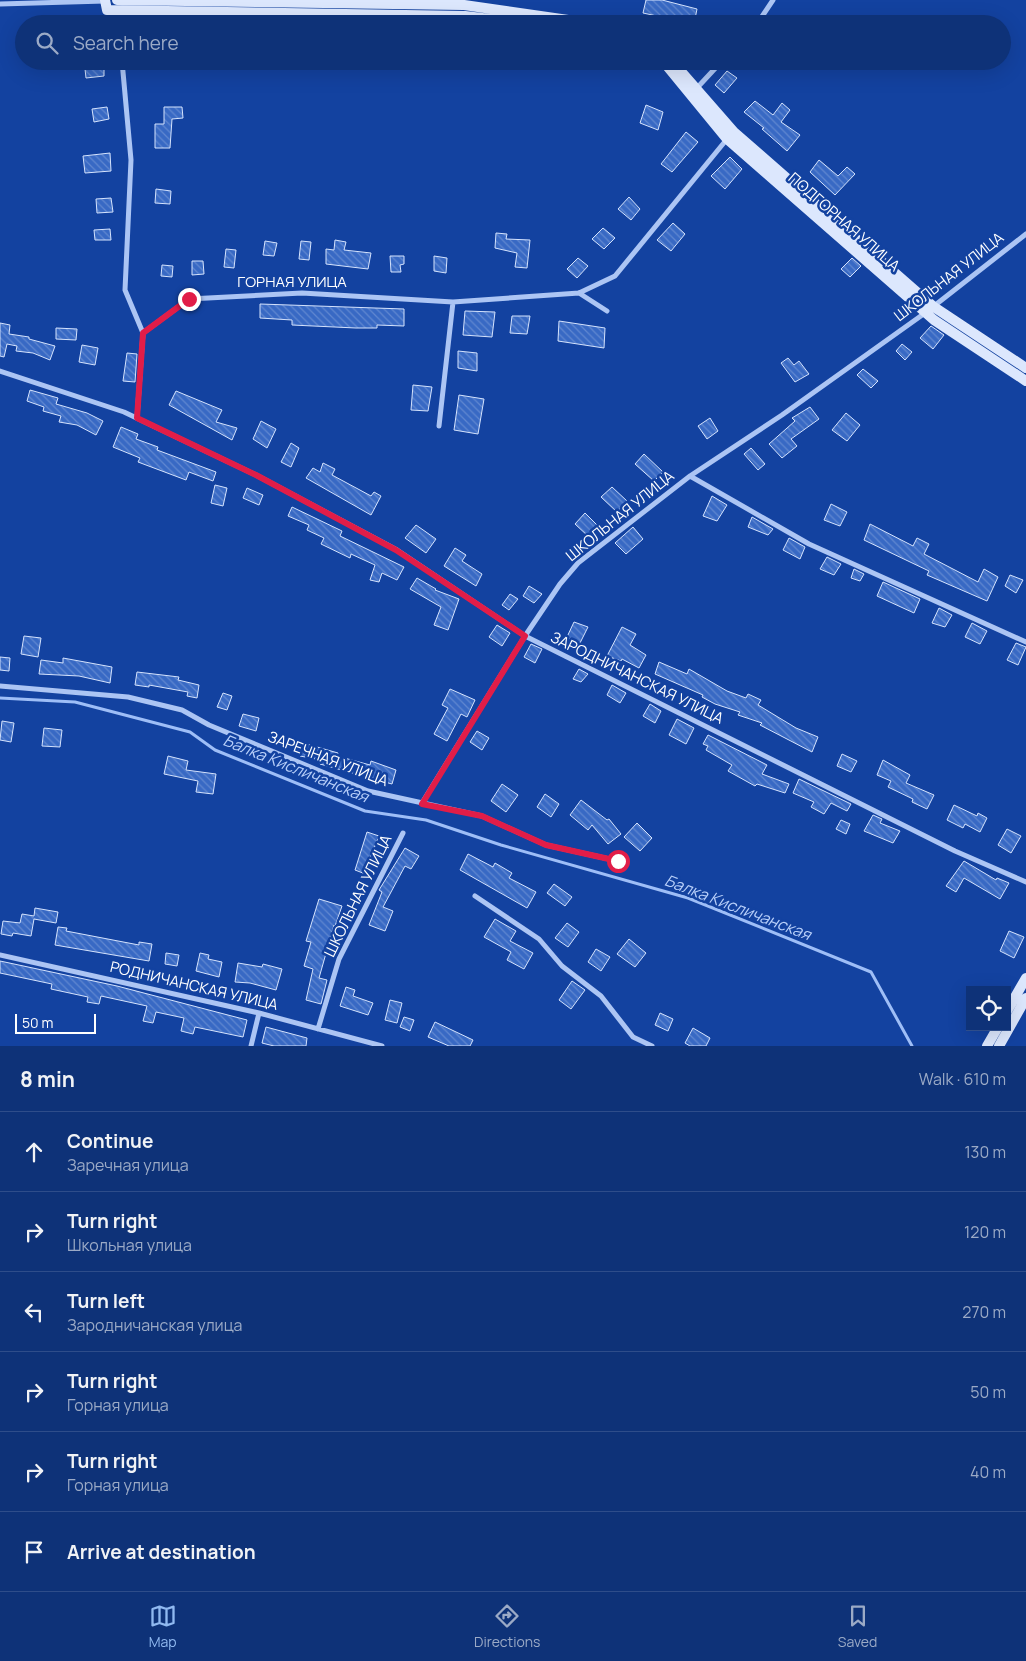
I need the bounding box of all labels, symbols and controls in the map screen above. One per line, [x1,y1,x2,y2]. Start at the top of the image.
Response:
search box [15,15,1011,70]
icon: search [33,29,61,57]
text: Search here [73,30,179,56]
street label: ПОДГОРНАЯ УЛИЦА [784,167,905,276]
street label: ШКОЛЬНАЯ УЛИЦА [890,227,1008,326]
street label: ГОРНАЯ УЛИЦА [237,271,347,292]
route end [178,288,201,311]
street label: ШКОЛЬНАЯ УЛИЦА [561,465,679,566]
street label: ЗАРОДНИЧАНСКАЯ УЛИЦА [547,626,728,729]
street label: ЗАРЕЧНАЯ УЛИЦА [265,726,392,791]
water label: Балка Кисличанская [220,729,373,808]
street label: ШКОЛЬНАЯ УЛИЦА [319,831,397,961]
route start [607,850,630,873]
water label: Балка Кисличанская [662,869,815,945]
street label: РОДНИЧАНСКАЯ УЛИЦА [108,956,281,1015]
map controls [966,986,1011,1031]
button: locate [966,986,1011,1031]
scale bar [15,1011,96,1034]
text: 50 m [22,1013,53,1032]
text: 8 min [20,1065,75,1093]
text: Walk · 610 m [919,1068,1006,1090]
text: Continue [67,1128,153,1154]
icon: ahead [20,1138,48,1166]
text: 130 m [964,1141,1006,1163]
text: Заречная улица [67,1154,189,1176]
text: Turn right [67,1208,157,1234]
icon: right [20,1218,48,1246]
text: 120 m [964,1221,1006,1243]
text: Школьная улица [67,1234,192,1256]
text: Turn left [67,1288,145,1314]
icon: left [20,1298,48,1326]
text: 270 m [962,1301,1006,1323]
text: Зародничанская улица [67,1314,242,1336]
text: Turn right [67,1368,157,1394]
icon: right [20,1378,48,1406]
text: 50 m [970,1381,1006,1403]
text: Горная улица [67,1394,169,1416]
text: Turn right [67,1448,157,1474]
icon: right [20,1458,48,1486]
text: 40 m [970,1461,1006,1483]
text: Горная улица [67,1474,169,1496]
icon: arrive [20,1538,48,1566]
text: Arrive at destination [67,1539,256,1565]
tab: Map [149,1602,177,1651]
tab: Directions [474,1602,540,1651]
tab: Saved [838,1602,877,1651]

